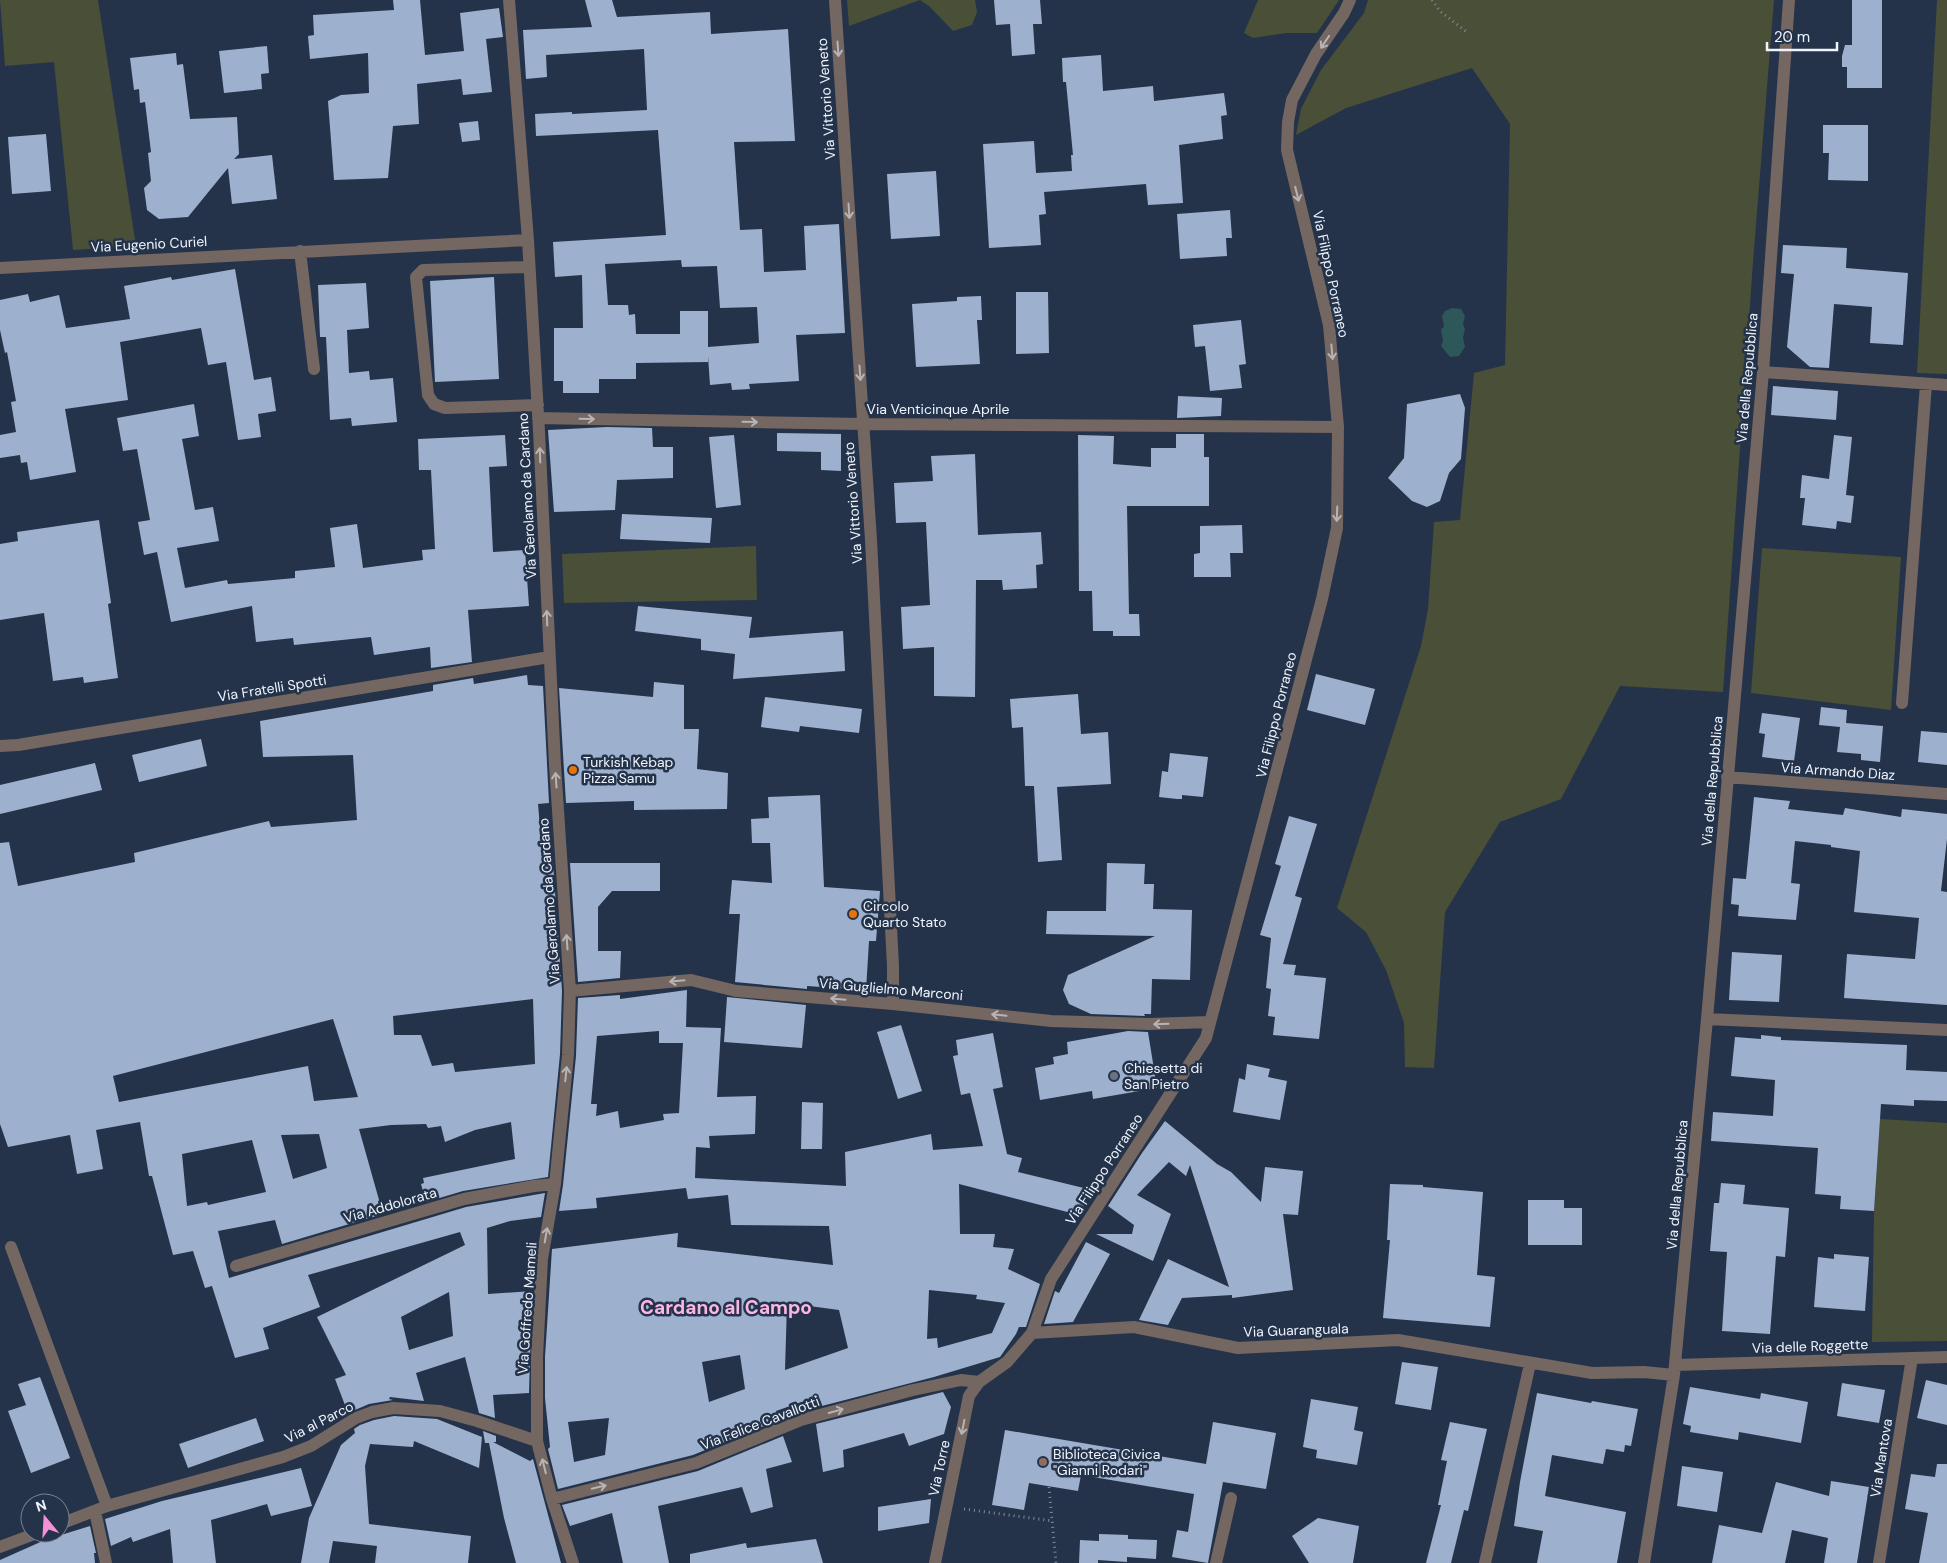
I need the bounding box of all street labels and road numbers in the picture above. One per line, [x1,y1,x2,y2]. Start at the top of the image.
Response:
street label: Via Vittorio Veneto [813,37,839,161]
street label: Via Filippo Porraneo [1309,209,1353,339]
street label: Via Eugenio Curiel [90,232,208,256]
street label: Via della Repubblica [1732,312,1762,444]
street label: Via Venticinque Aprile [867,400,1009,418]
street label: Via Gerolamo da Cardano [514,412,540,580]
street label: Via Vittorio Veneto [840,441,866,565]
street label: Via Filippo Porraneo [1252,650,1300,780]
street label: Via Fratelli Spotti [216,671,328,705]
street label: Via della Repubblica [1697,715,1727,847]
street label: Via Armando Diaz [1780,758,1896,784]
street label: Via Gerolamo da Cardano [534,817,564,985]
street label: Via Guglielmo Marconi [818,974,964,1004]
street label: Via Filippo Porraneo [1061,1110,1147,1228]
street label: Via della Repubblica [1662,1119,1692,1251]
street label: Via Addolorata [341,1183,439,1227]
street label: Via Goffredo Mameli [513,1241,541,1375]
street label: Via Guaranguala [1243,1319,1349,1341]
street label: Via delle Roggette [1752,1335,1869,1357]
street label: Via Felice Cavallotti [698,1392,822,1454]
street label: Via al Parco [281,1397,357,1447]
street label: Via Mantova [1866,1417,1896,1499]
street label: Via Torre [924,1438,954,1498]

